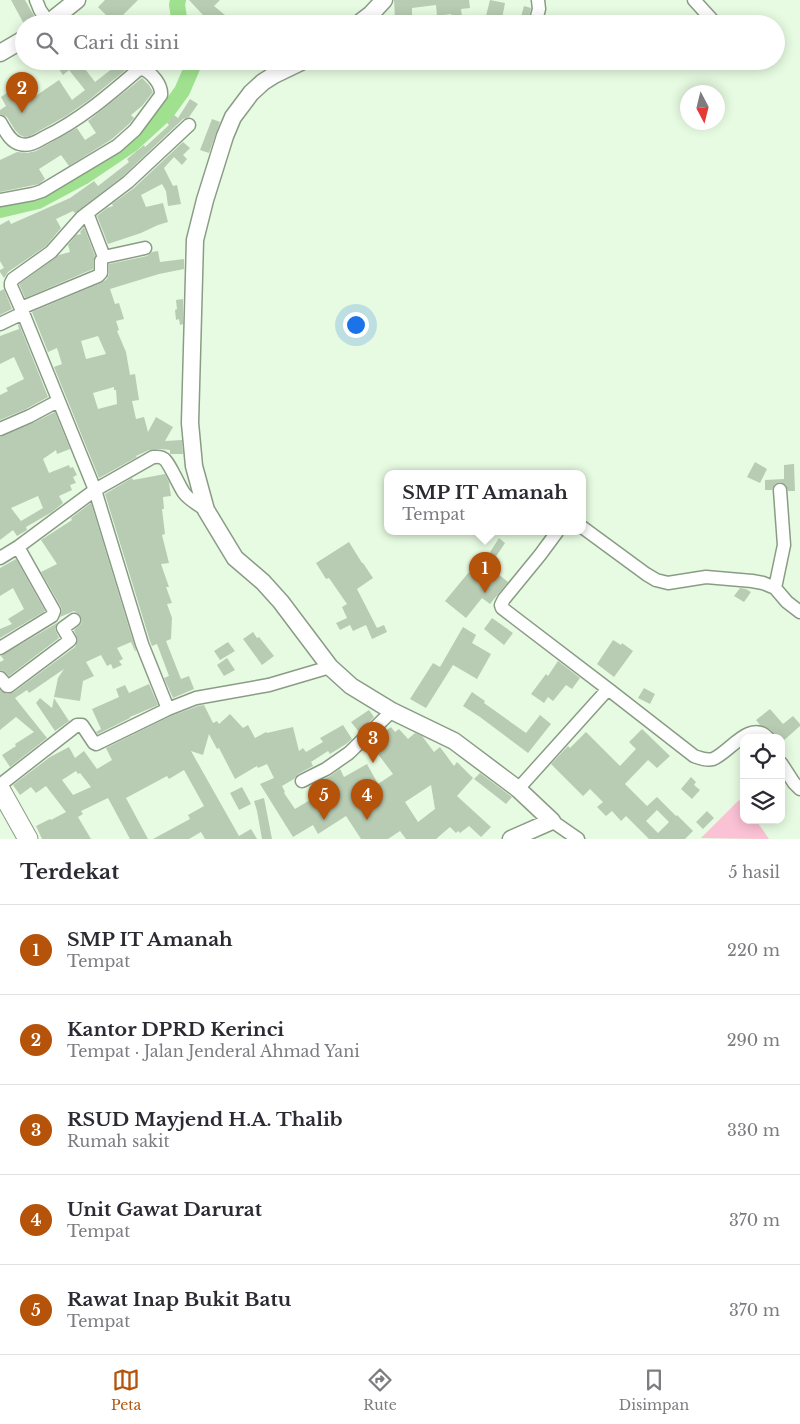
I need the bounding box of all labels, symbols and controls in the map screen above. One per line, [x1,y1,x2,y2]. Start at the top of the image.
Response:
search box [15,15,785,70]
icon: search [33,29,61,57]
text: Cari di sini [73,31,179,54]
pin: 2 [6,72,38,113]
north arrow [680,85,725,130]
your location [343,312,369,338]
popup [384,470,586,535]
text: SMP IT Amanah [402,481,568,504]
text: Tempat [402,504,465,524]
pin: 1 [469,552,501,593]
pin: 3 [357,722,389,763]
map controls [740,734,785,824]
button: locate [740,734,785,779]
pin: 5 [308,779,340,820]
pin: 4 [351,779,383,820]
button: layers [740,779,785,824]
text: Terdekat [20,859,119,885]
text: 5 hasil [729,862,780,882]
text: SMP IT Amanah [67,928,233,951]
text: 1 [33,940,39,960]
text: 220 m [727,940,780,960]
text: Tempat [67,951,130,971]
text: Kantor DPRD Kerinci [67,1018,284,1041]
text: 2 [31,1030,41,1050]
text: 290 m [727,1030,780,1050]
text: Tempat · Jalan Jenderal Ahmad Yani [67,1041,360,1061]
text: RSUD Mayjend H.A. Thalib [67,1108,343,1131]
text: 3 [31,1120,41,1140]
text: 330 m [727,1120,780,1140]
text: Rumah sakit [67,1131,169,1151]
text: Unit Gawat Darurat [67,1198,262,1221]
text: 4 [31,1210,41,1230]
text: 370 m [729,1210,780,1230]
text: Tempat [67,1221,130,1241]
text: Rawat Inap Bukit Batu [67,1288,291,1311]
text: 5 [31,1300,41,1320]
text: 370 m [729,1300,780,1320]
text: Tempat [67,1311,130,1331]
tab: Peta [111,1366,141,1414]
tab: Rute [363,1366,397,1414]
tab: Disimpan [619,1366,689,1414]

